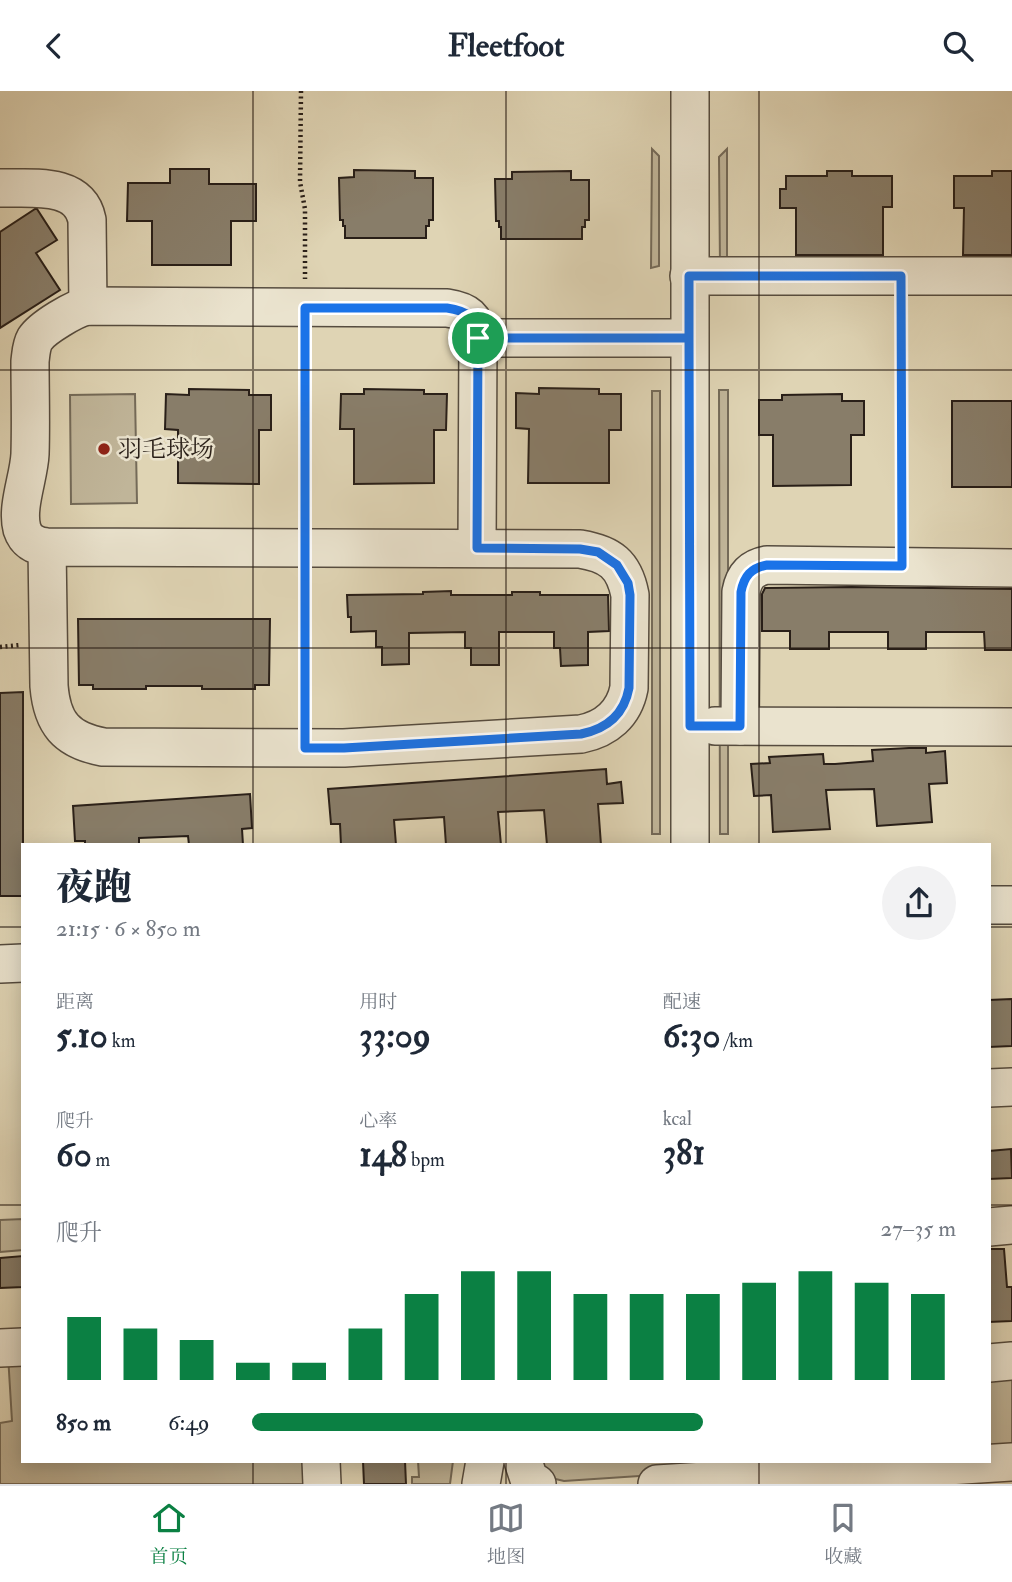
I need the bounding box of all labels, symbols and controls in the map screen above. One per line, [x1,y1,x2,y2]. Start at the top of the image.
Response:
text: Fleetfoot [448,26,564,66]
icon: back [35,27,73,65]
icon: search [939,27,977,65]
pin [448,308,508,368]
icon: arrive [459,319,497,357]
place label: 羽毛球场 [118,434,214,465]
marker: 羽毛球场 [96,441,112,457]
text: 夜跑 [56,864,132,912]
button: share [882,866,956,940]
text: 21:15 · 6 × 850 m [56,914,201,943]
text: 距离 [56,990,94,1014]
text: 用时 [359,990,397,1014]
text: 配速 [663,990,701,1014]
text: 5.10 [56,1014,108,1058]
text: 33:09 [359,1014,431,1058]
text: 6:30 [663,1014,720,1058]
text: km [108,1029,136,1053]
text: /km [720,1029,753,1053]
text: kcal [663,1107,692,1131]
text: 爬升 [56,1109,94,1133]
text: 心率 [359,1109,397,1133]
text: 381 [663,1131,705,1175]
text: 60 [56,1133,92,1177]
text: 148 [359,1133,407,1177]
text: m [92,1148,110,1172]
text: bpm [407,1148,445,1172]
text: 27–35 m [881,1214,956,1243]
text: 爬升 [56,1218,102,1247]
text: 850 m [56,1408,111,1437]
text: 6:49 [168,1408,209,1437]
tab: 首页 [150,1499,188,1569]
tab: 地图 [487,1499,525,1569]
tab: 收藏 [824,1499,862,1569]

